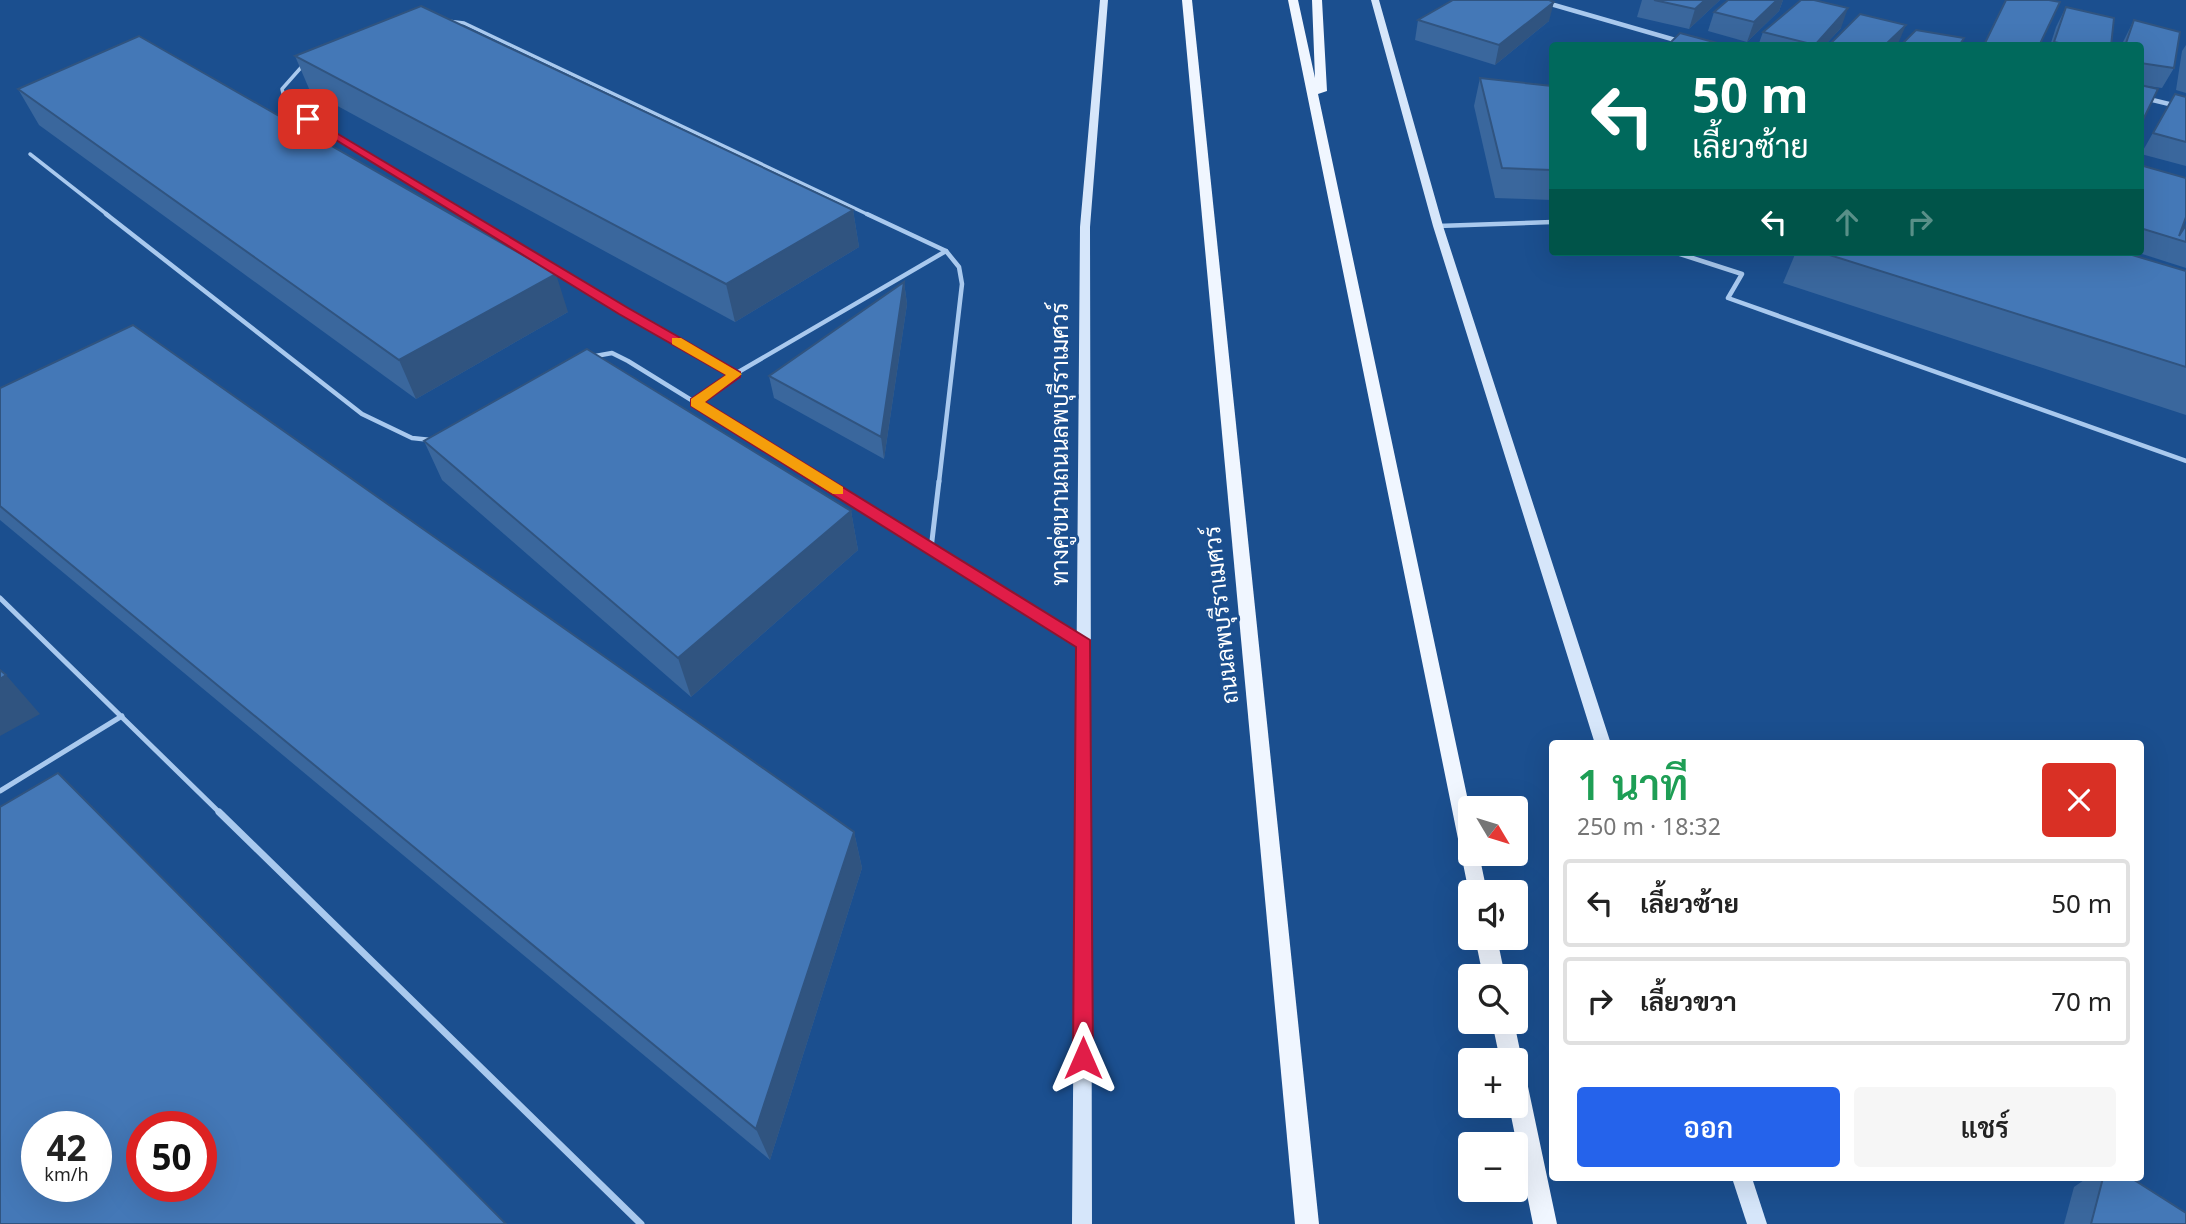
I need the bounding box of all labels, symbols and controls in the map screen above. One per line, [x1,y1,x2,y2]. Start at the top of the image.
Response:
text: 50 m [1692,61,1809,127]
icon: left [1577,70,1668,161]
pin [278,89,338,149]
icon: arrive [289,100,327,138]
text: เลี้ยวซ้าย [1692,124,1809,167]
icon: left [1755,203,1793,241]
icon: ahead [1828,203,1866,241]
icon: right [1901,203,1939,241]
street label: ทางคู่ขนานถนนลพบุรีราเมศวร์ [1043,302,1077,586]
street label: ถนนลพบุรีราเมศวร์ [1195,524,1246,706]
text: 1 นาที [1577,755,1688,812]
button: close [2042,763,2116,837]
north arrow [1458,796,1528,866]
map controls [1458,796,1528,1202]
text: 250 m · 18:32 [1577,810,1721,842]
button: sound [1458,880,1528,950]
icon: left [1581,884,1619,922]
text: เลี้ยวซ้าย [1640,885,1739,921]
text: 50 m [2051,885,2112,921]
button: search [1458,964,1528,1034]
icon: right [1581,982,1619,1020]
text: เลี้ยวขวา [1640,983,1737,1019]
text: 70 m [2051,983,2112,1019]
position arrow [1046,1021,1120,1095]
button: + [1458,1048,1528,1118]
button: ออก [1577,1087,1840,1167]
button: แชร์ [1854,1087,2116,1167]
speed limit sign: 50 [126,1111,217,1202]
text: 42 [46,1124,87,1171]
button: − [1458,1132,1528,1202]
text: km/h [44,1162,89,1186]

